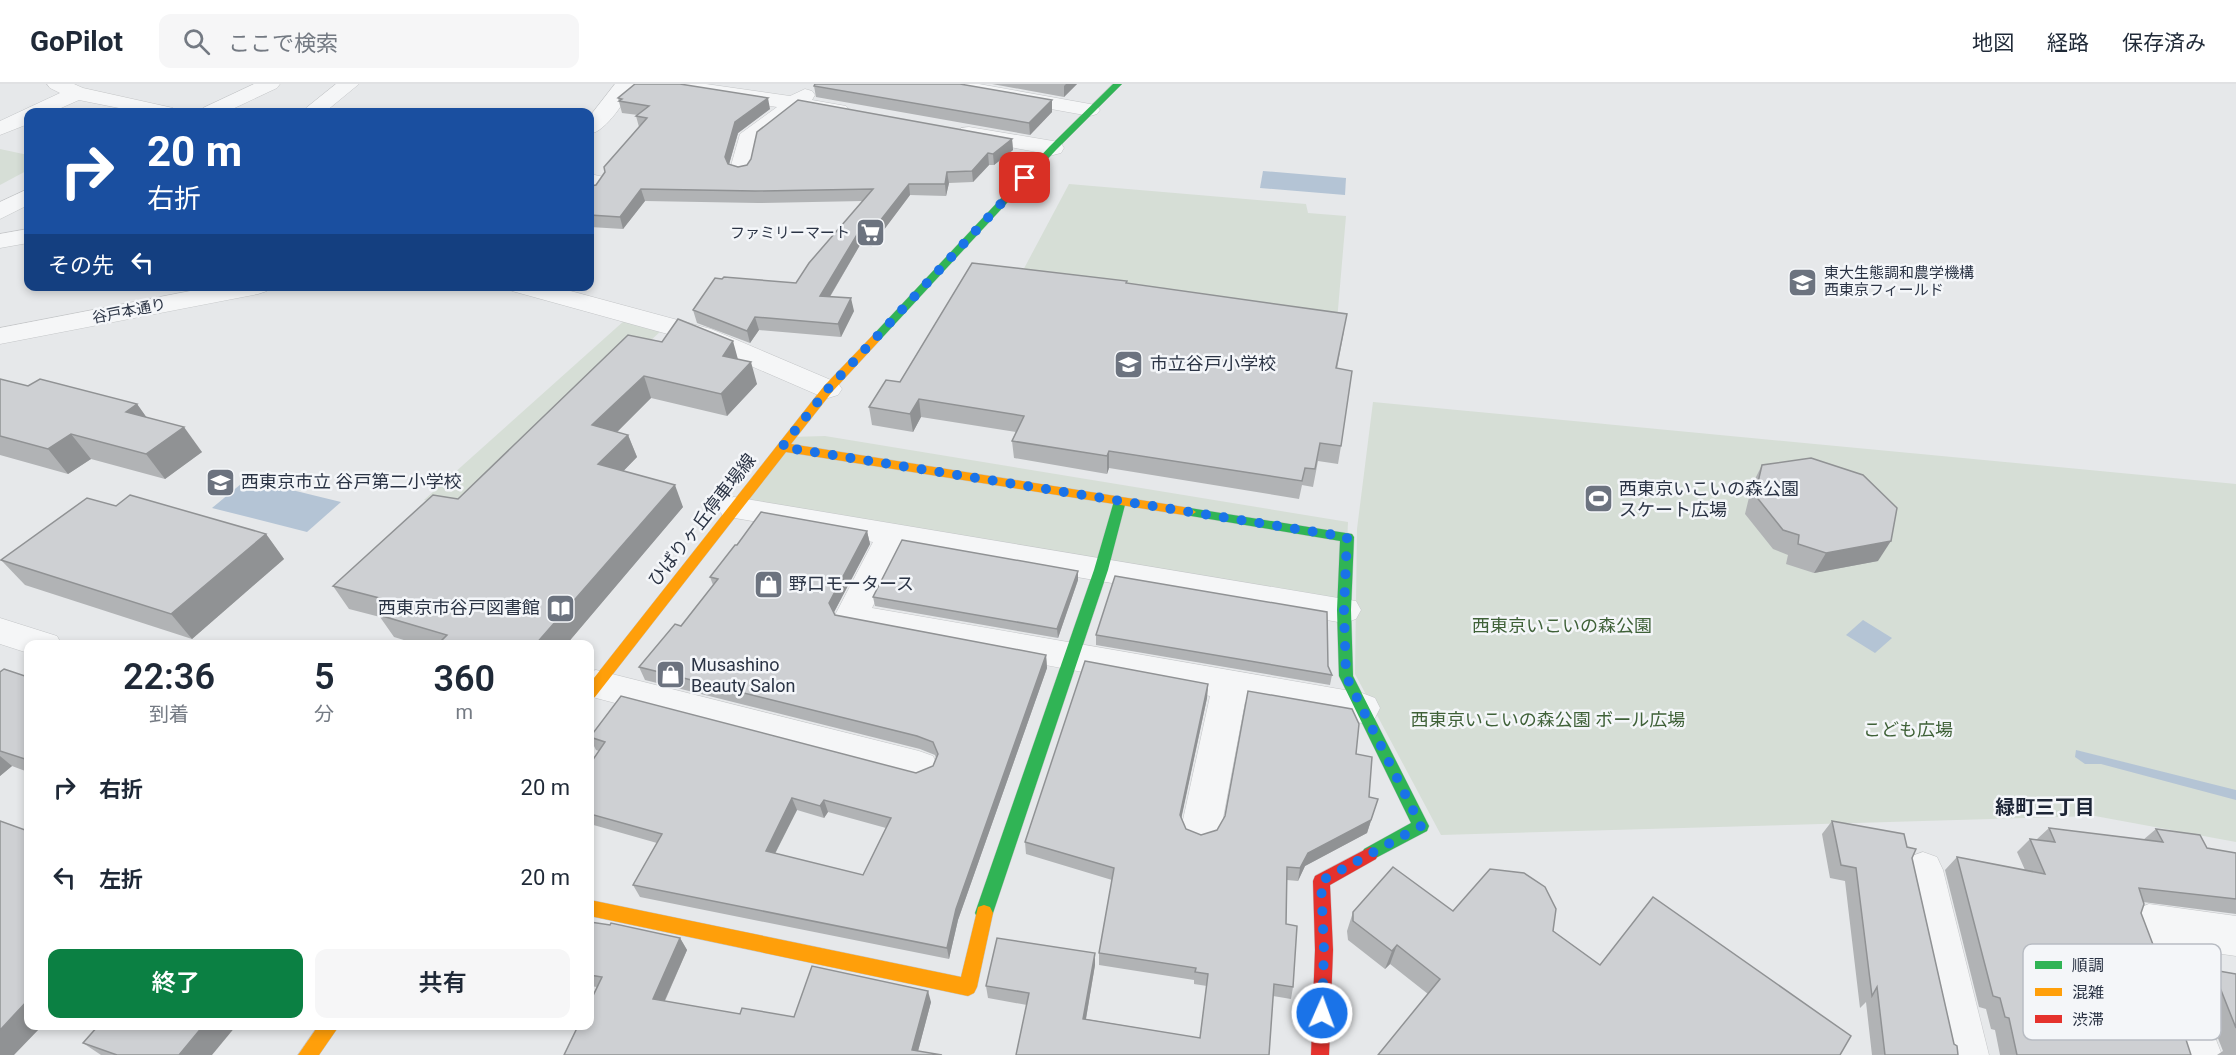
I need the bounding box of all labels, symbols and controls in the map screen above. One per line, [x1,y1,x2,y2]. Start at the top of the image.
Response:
search box [159,14,579,68]
text: GoPilot [30,25,123,58]
icon: search [180,25,213,58]
text: ここで検索 [228,31,338,56]
text: 地図 [1972,31,2014,55]
text: 経路 [2047,31,2089,55]
text: 保存済み [2122,31,2206,55]
text: 20 m [147,127,242,176]
icon: right [48,132,126,210]
pin [999,152,1050,203]
icon: arrive [1008,161,1041,194]
text: 右折 [147,183,201,215]
supermarket icon: ファミリーマート [855,217,887,249]
place label: ファミリーマート [730,224,850,242]
icon: left [126,246,159,279]
text: その先 [48,253,114,278]
place label: 東大生態調和農学機構 西東京フィールド [1824,264,1974,299]
school or university icon: 東大生態調和農学機構 西東京フィールド [1787,266,1819,298]
street label: 谷戸本通り [90,295,168,327]
school or university icon: 市立谷戸小学校 [1113,348,1145,380]
place label: 市立谷戸小学校 [1150,353,1276,374]
street label: ひばりヶ丘停車場線 [643,449,760,590]
school or university icon: 西東京市立 谷戸第二小学校 [204,466,236,498]
place label: 西東京市立 谷戸第二小学校 [241,471,461,492]
place label: 西東京いこいの森公園 スケート広場 [1619,478,1799,520]
sports icon: 西東京いこいの森公園 スケート広場 [1582,483,1614,515]
shop icon: 野口モータース [752,568,784,600]
place label: 野口モータース [789,573,914,594]
library icon: 西東京市谷戸図書館 [545,592,577,624]
place label: 西東京市谷戸図書館 [378,597,540,618]
park label: 西東京いこいの森公園 [1472,615,1652,636]
place label: Musashino Beauty Salon [691,654,795,696]
text: 22:36 [123,656,215,698]
text: 5 [314,656,334,698]
text: 360 [433,658,495,700]
shop icon: Musashino Beauty Salon [654,659,686,691]
text: m [455,700,473,724]
text: 到着 [149,702,189,726]
text: 分 [314,702,334,726]
park label: 西東京いこいの森公園 ボール広場 [1411,709,1685,730]
park label: こども広場 [1863,719,1953,740]
icon: right [48,771,81,804]
text: 20 m [521,775,570,800]
text: 右折 [99,777,143,802]
district label: 緑町三丁目 [1995,795,2095,819]
icon: left [48,861,81,894]
text: 20 m [521,865,570,890]
text: 左折 [99,867,143,892]
legend [2023,944,2221,1040]
button: 終了 [48,949,303,1018]
button: 共有 [315,949,570,1018]
text: 順調 [2072,956,2104,975]
position arrow [1290,981,1354,1045]
text: 混雑 [2072,983,2104,1002]
text: 渋滞 [2072,1010,2104,1029]

